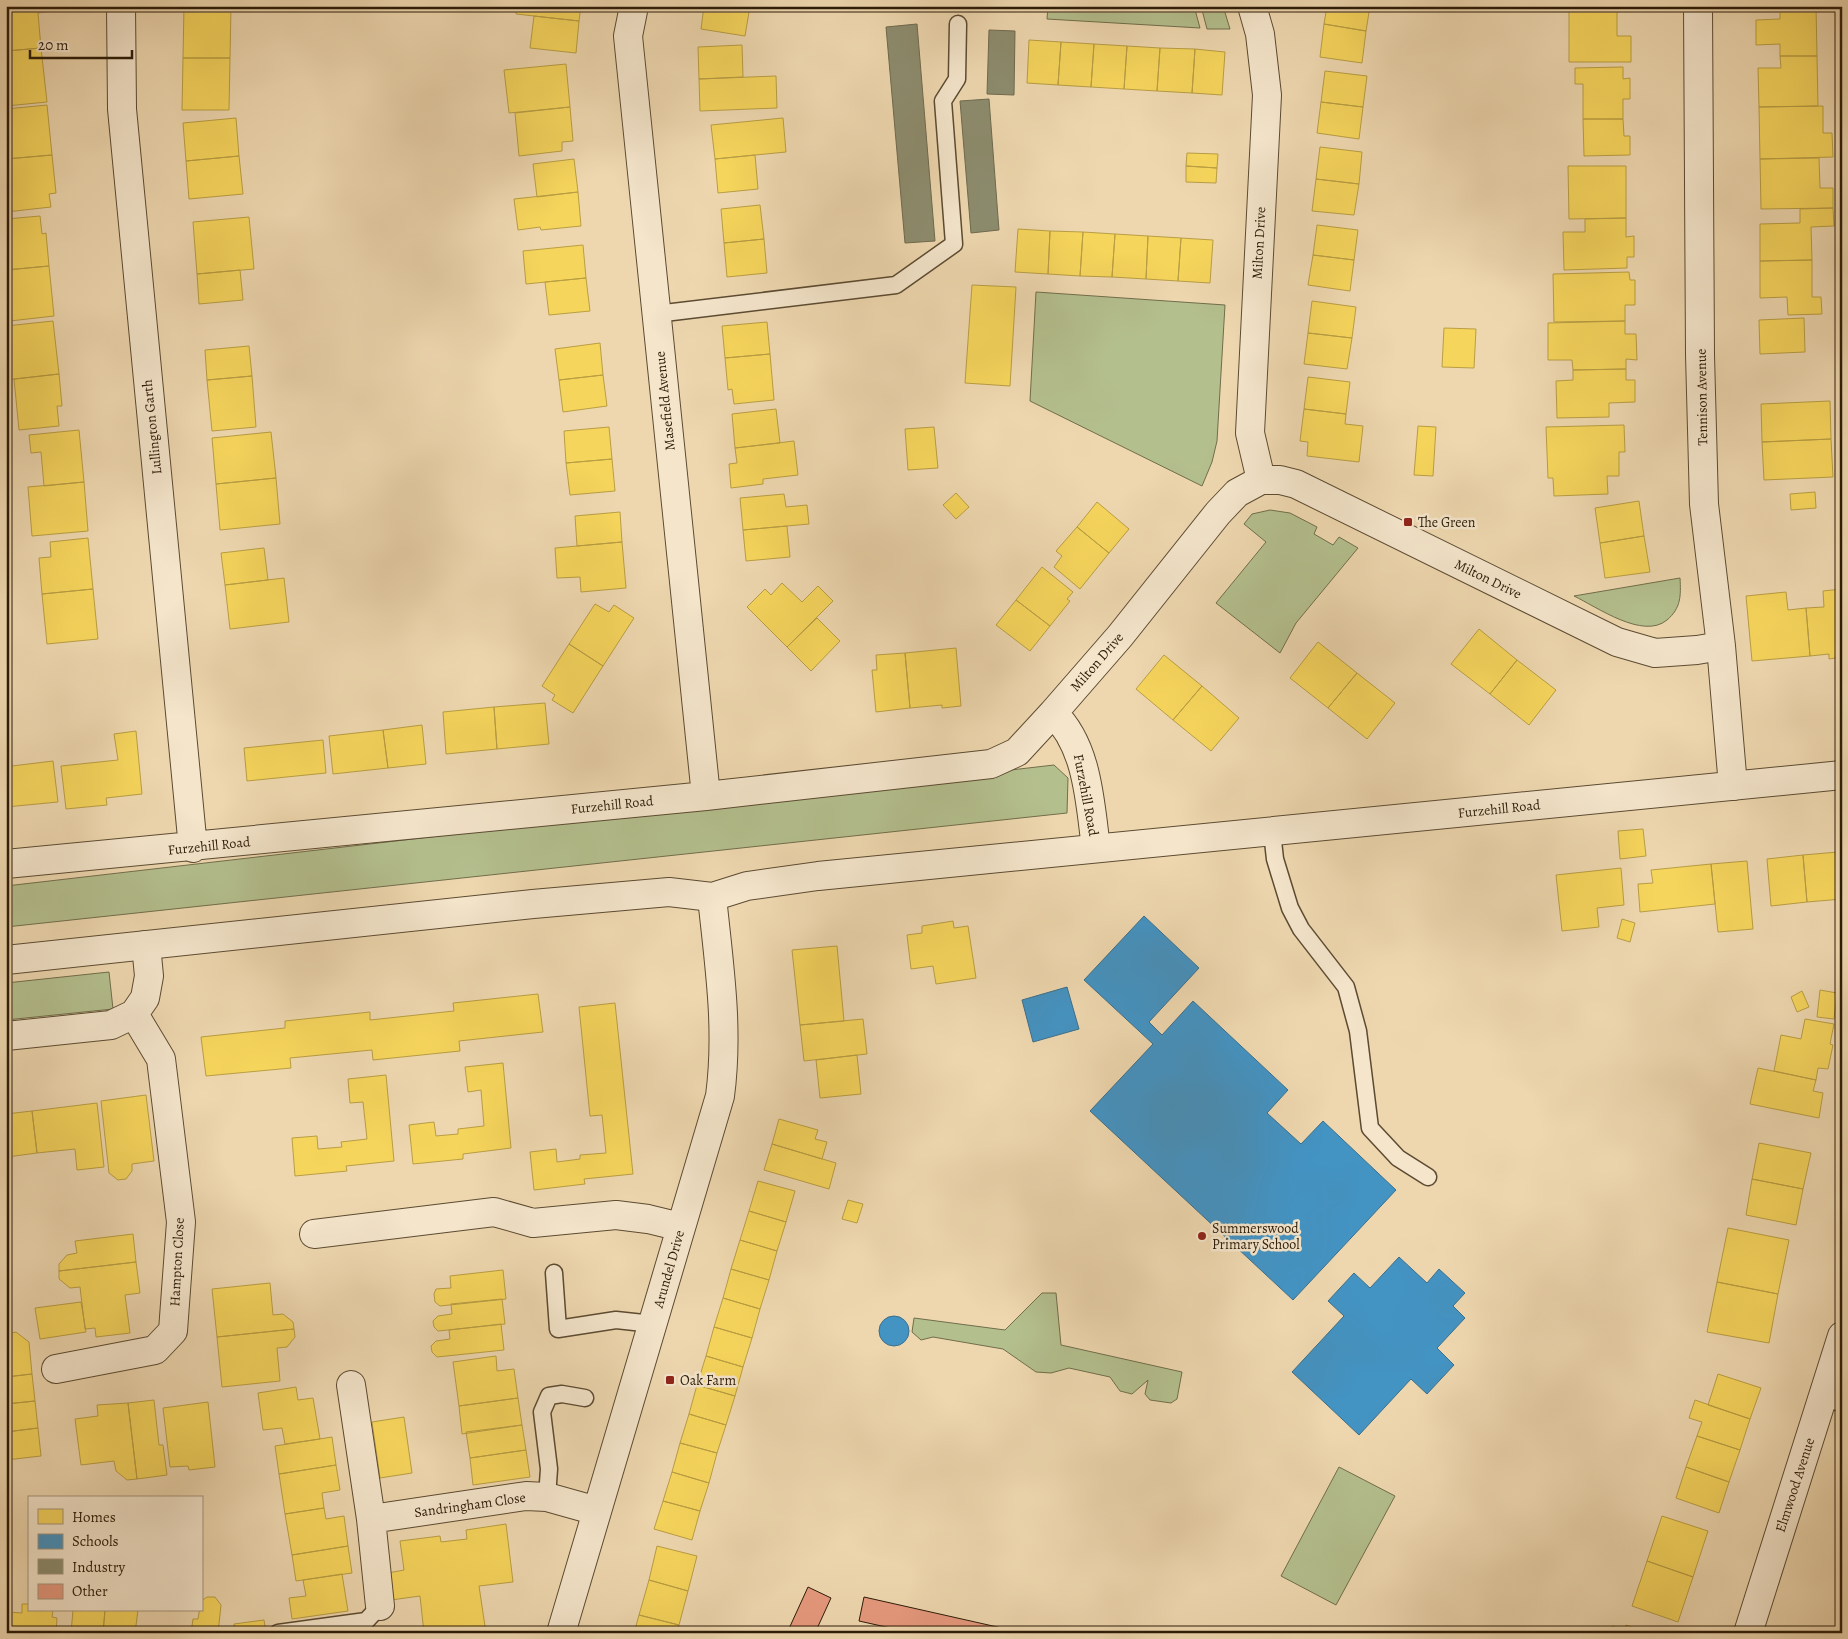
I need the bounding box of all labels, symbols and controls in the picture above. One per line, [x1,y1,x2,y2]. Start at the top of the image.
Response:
scale bar [30,28,132,60]
text: 20 m [38,35,69,55]
street label: Milton Drive [1248,206,1270,280]
street label: Tennison Avenue [1692,348,1712,446]
street label: Masefield Avenue [650,350,680,452]
street label: Lullington Garth [138,378,166,475]
place label: The Green [1418,513,1476,532]
marker: The Green [1402,516,1414,528]
street label: Milton Drive [1451,555,1525,603]
street label: Milton Drive [1066,628,1128,696]
street label: Furzehill Road [1069,752,1103,838]
street label: Furzehill Road [570,791,655,819]
street label: Furzehill Road [1457,795,1542,823]
street label: Furzehill Road [167,832,252,860]
street label: Hampton Close [165,1217,189,1307]
place label: Summerswood Primary School [1212,1219,1300,1254]
street label: Arundel Drive [649,1228,689,1311]
marker: Summerswood Primary School [1196,1230,1208,1242]
place label: Oak Farm [680,1371,736,1390]
marker: Oak Farm [664,1374,676,1386]
street label: Elmwood Avenue [1771,1435,1819,1535]
street label: Sandringham Close [413,1488,527,1522]
legend [28,1496,202,1612]
text: Homes [72,1507,116,1527]
text: Schools [72,1531,119,1551]
text: Industry [72,1557,126,1577]
text: Other [72,1581,108,1601]

